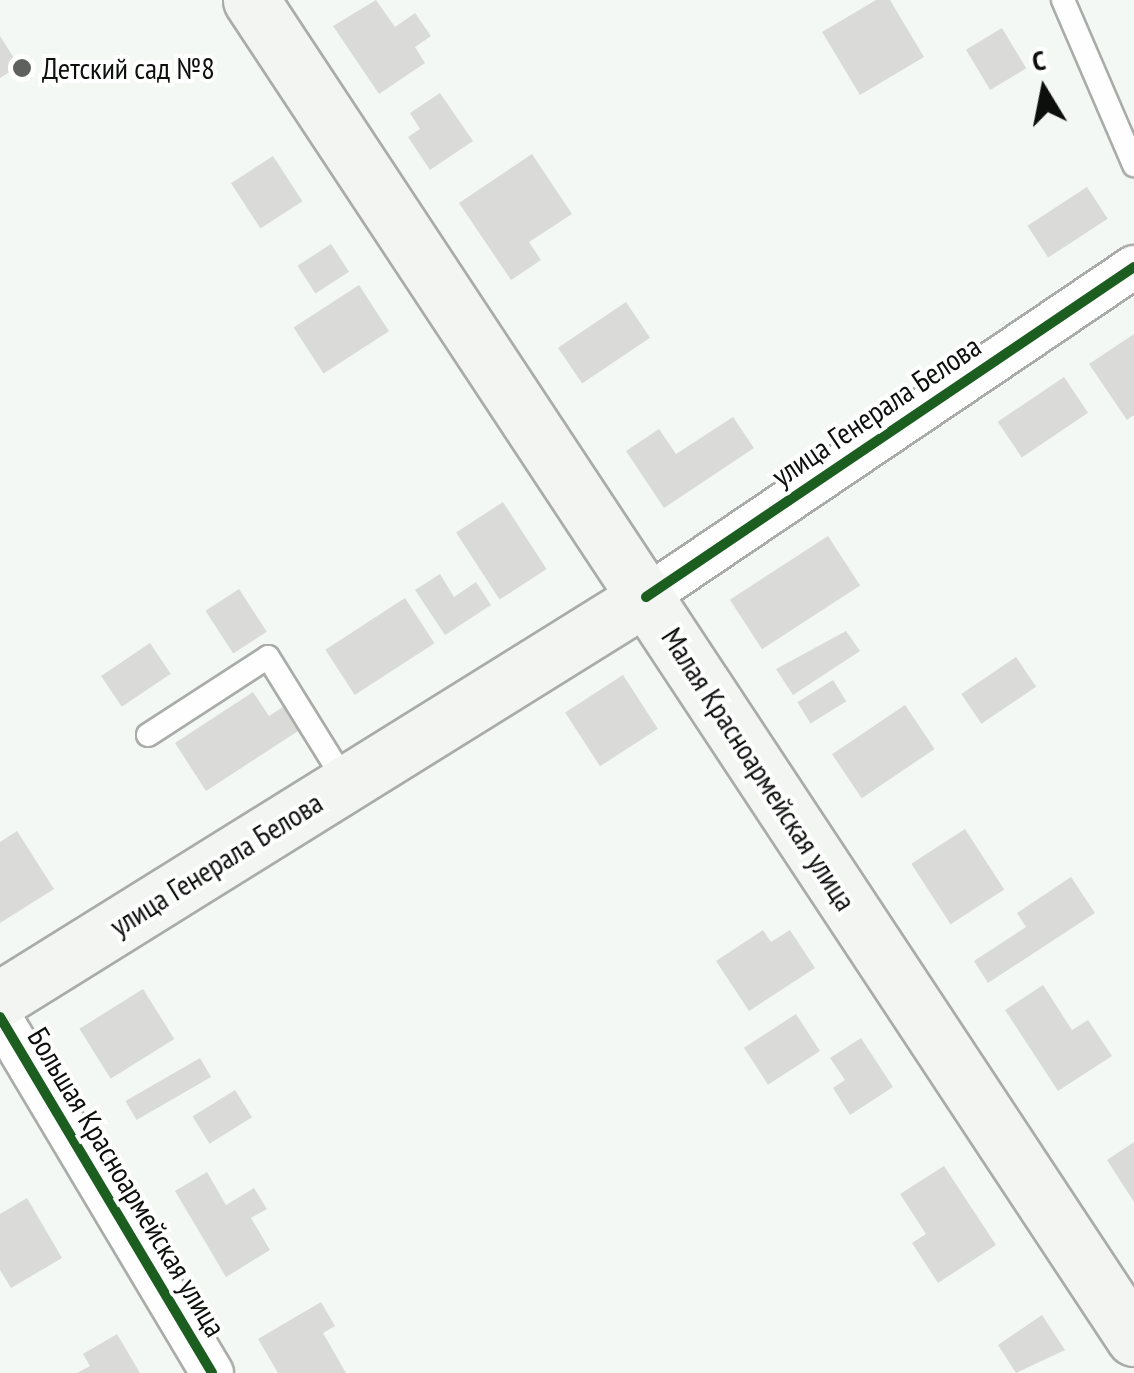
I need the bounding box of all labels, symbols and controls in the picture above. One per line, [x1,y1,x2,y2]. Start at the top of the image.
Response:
north arrow [994,40,1094,140]
text: С [1029,41,1048,79]
place label: Детский сад №8 [42,50,215,86]
marker: Детский сад №8 [11,57,33,79]
street label: улица Генерала Белова [765,328,987,494]
street label: Малая Красноармейская улица [654,621,864,917]
street label: улица Генерала Белова [103,784,329,944]
street label: Большая Красноармейская улица [20,1021,234,1343]

